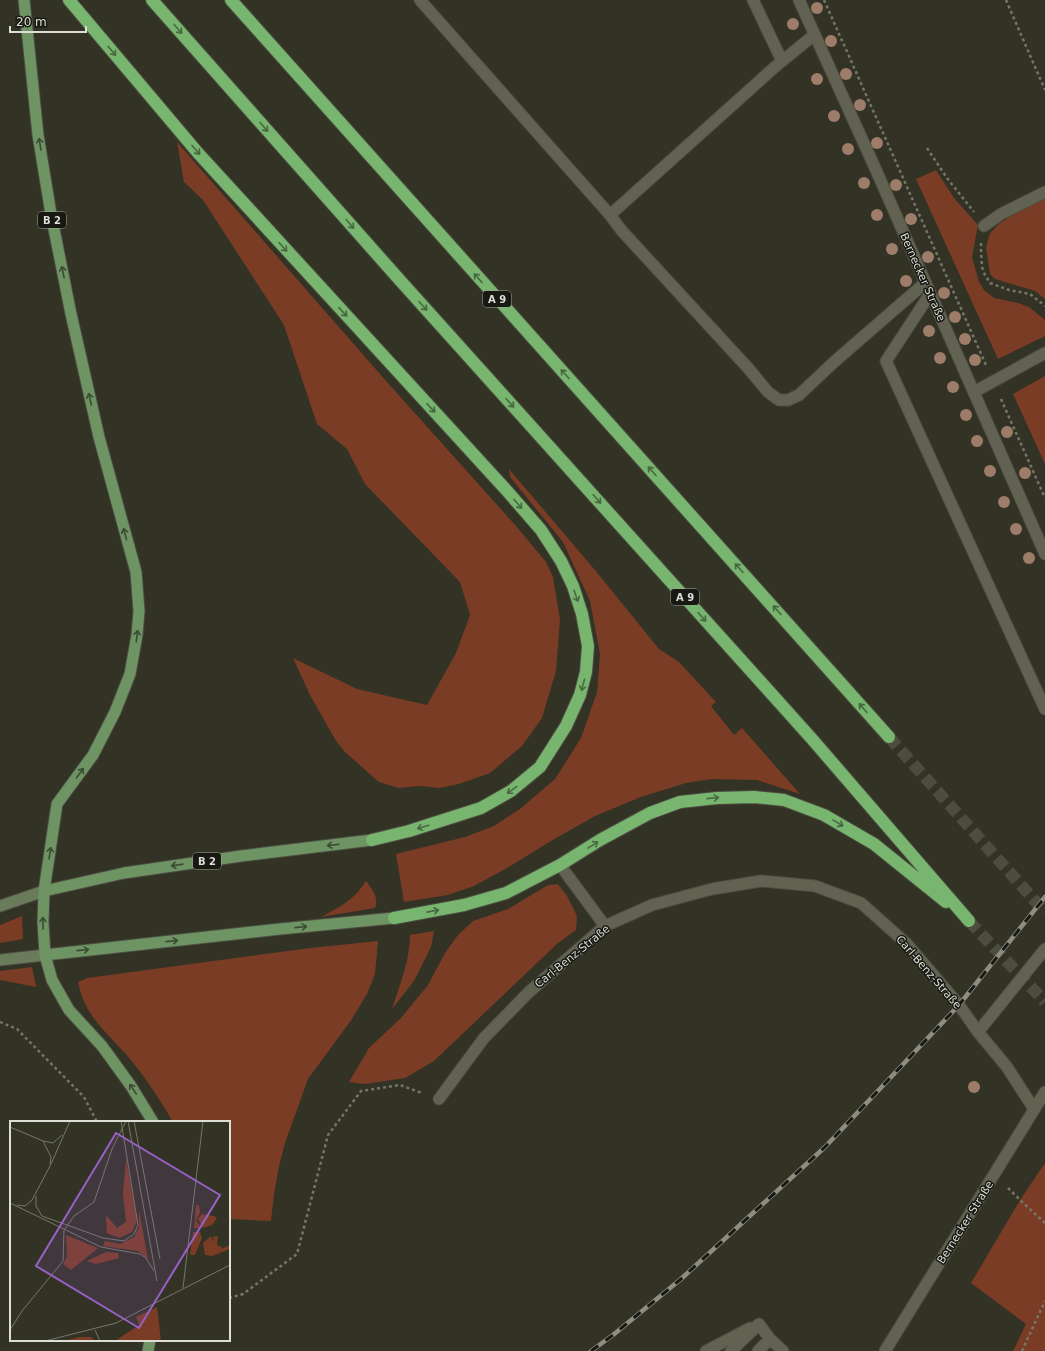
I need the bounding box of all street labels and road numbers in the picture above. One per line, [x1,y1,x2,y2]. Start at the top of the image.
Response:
road number: B 2 [38,212,66,228]
street label: Bernecker Straße [897,231,948,324]
road number: A 9 [483,291,511,307]
road number: A 9 [671,589,699,605]
road number: B 2 [193,853,221,869]
street label: Carl-Benz-Straße [532,922,613,991]
street label: Carl-Benz-Straße [893,933,964,1012]
street label: Bernecker Straße [935,1178,996,1266]

